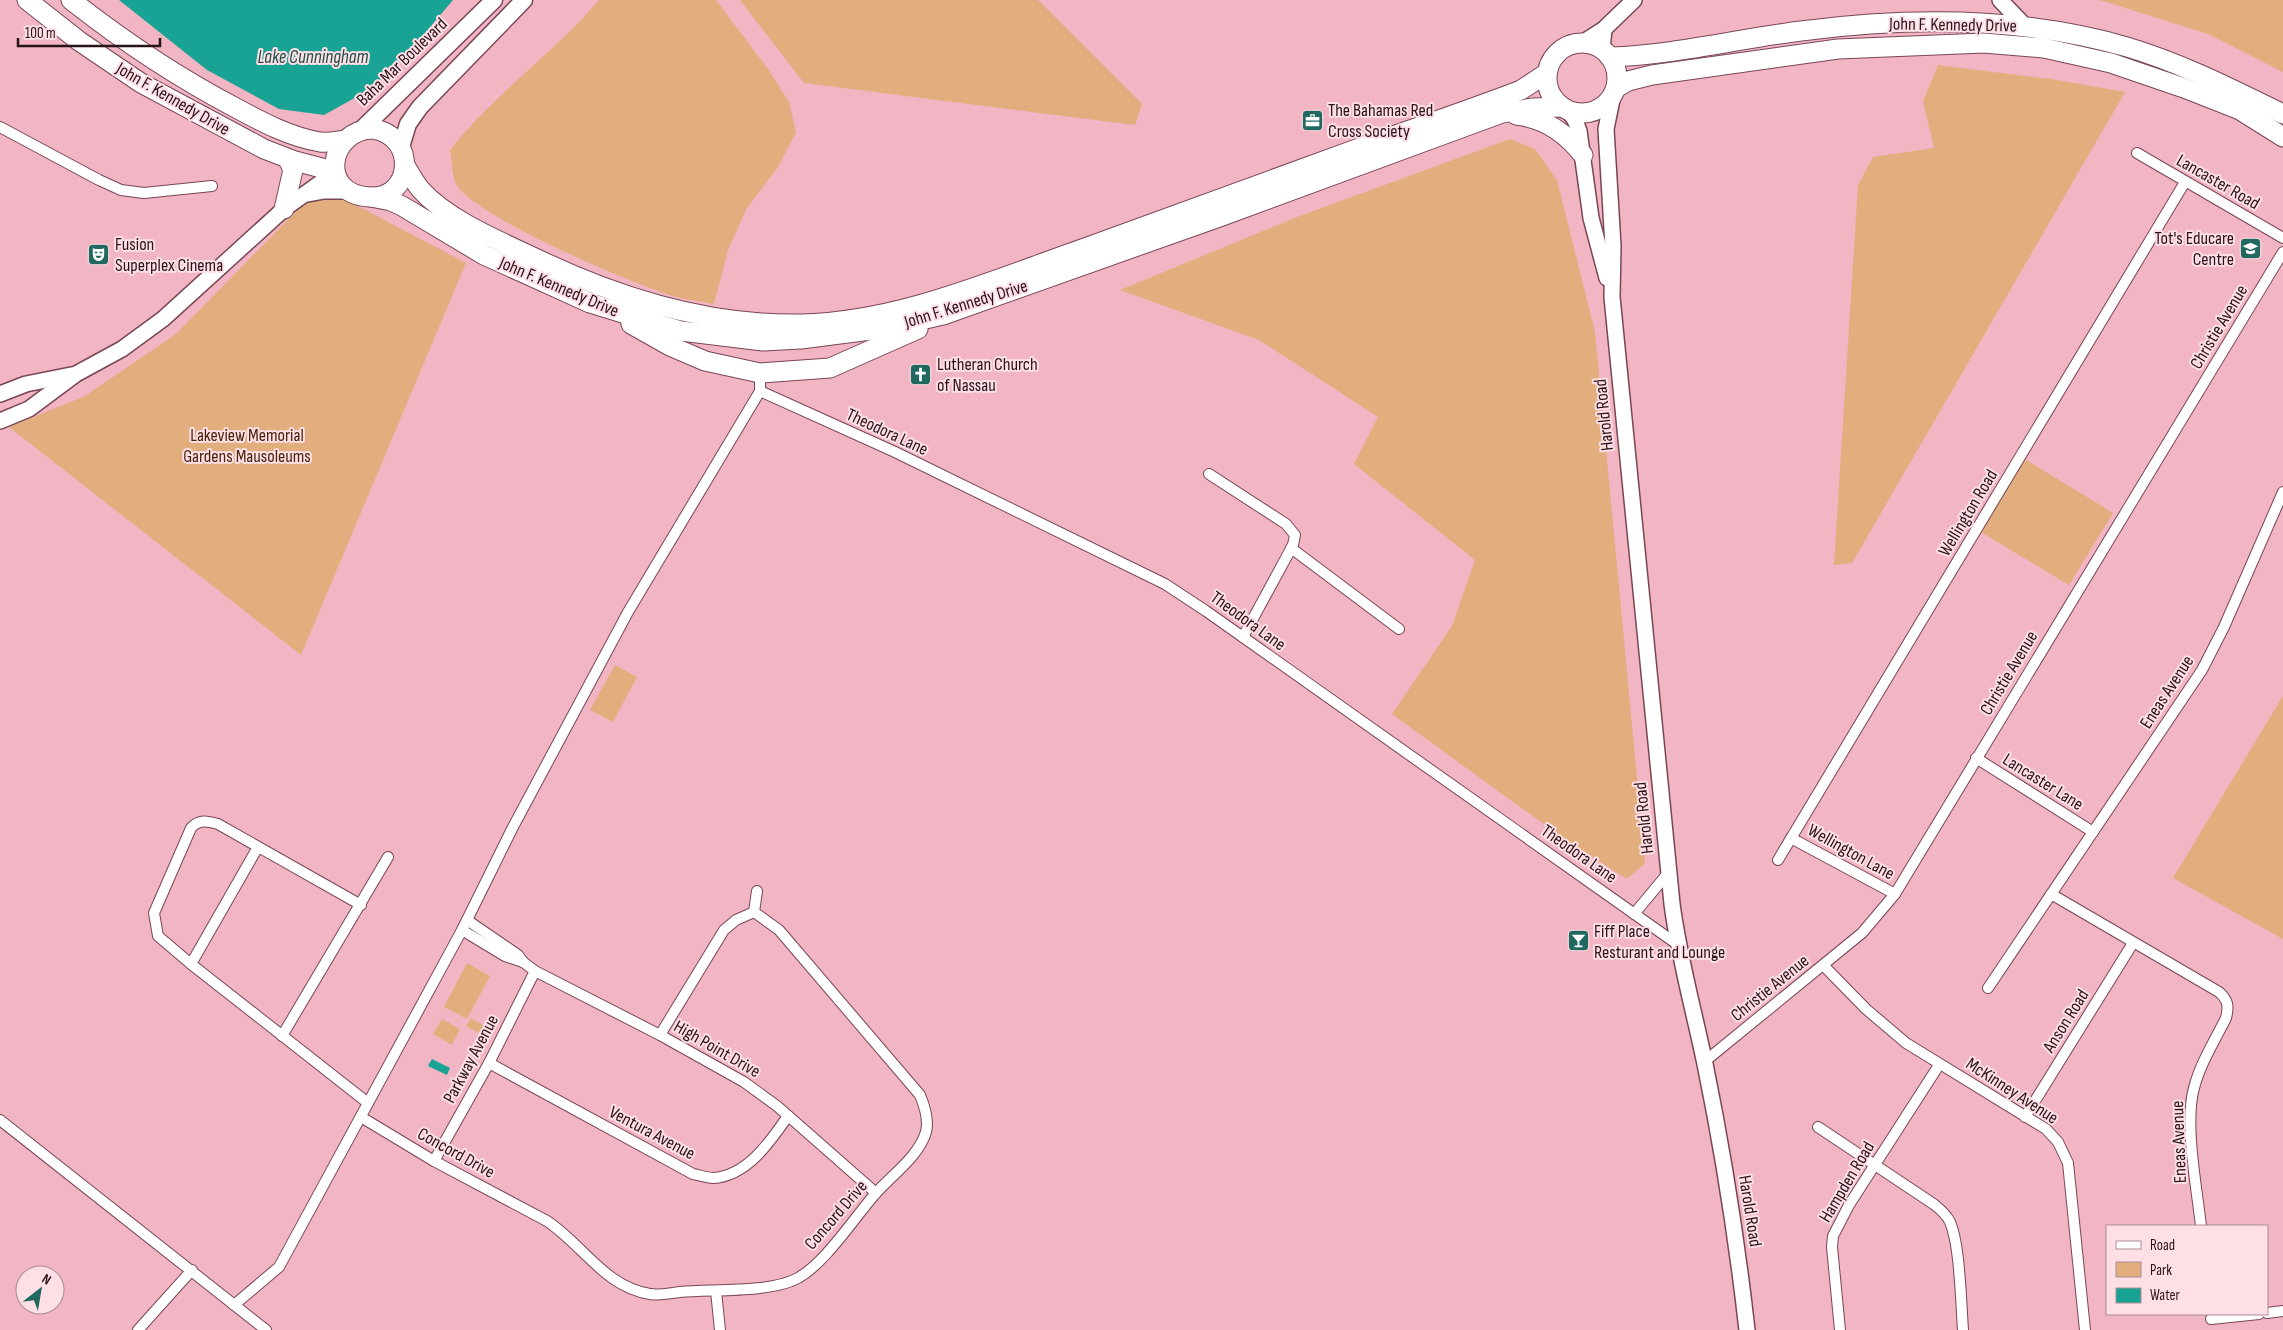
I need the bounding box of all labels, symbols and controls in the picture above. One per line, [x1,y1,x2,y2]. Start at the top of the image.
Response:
street label: John F. Kennedy Drive [1888,13,2017,37]
street label: Baha Mar Boulevard [352,14,452,110]
scale bar [18,15,160,47]
text: 100 m [25,24,56,43]
water label: Lake Cunningham [258,46,369,69]
street label: John F. Kennedy Drive [112,57,234,140]
place label: The Bahamas Red Cross Society [1328,100,1433,142]
office icon: The Bahamas Red Cross Society [1300,108,1324,132]
street label: Lancaster Road [2173,150,2263,214]
place label: Tot's Educare Centre [2154,228,2234,270]
place label: Fusion Superplex Cinema [115,234,223,276]
school or university icon: Tot's Educare Centre [2238,236,2262,260]
theatre icon: Fusion Superplex Cinema [87,242,111,266]
street label: John F. Kennedy Drive [495,252,622,322]
street label: John F. Kennedy Drive [901,275,1030,333]
street label: Christie Avenue [2186,281,2252,373]
place label: Lutheran Church of Nassau [937,354,1038,396]
church icon: Lutheran Church of Nassau [909,362,933,386]
street label: Harold Road [1590,378,1618,452]
street label: Theodora Lane [843,404,931,460]
park label: Lakeview Memorial Gardens Mausoleums [183,425,311,467]
street label: Wellington Road [1934,466,2002,560]
street label: Theodora Lane [1206,587,1290,655]
street label: Christie Avenue [1976,627,2042,719]
street label: Eneas Avenue [2136,652,2198,732]
street label: Lancaster Lane [1999,749,2087,815]
street label: Harold Road [1630,781,1658,855]
street label: Theodora Lane [1537,820,1621,888]
street label: Wellington Lane [1804,820,1898,884]
place label: Fiff Place Resturant and Lounge [1594,921,1725,963]
bar icon: Fiff Place Resturant and Lounge [1566,929,1590,953]
street label: Christie Avenue [1727,950,1813,1026]
street label: Anson Road [2038,986,2094,1057]
street label: Parkway Avenue [439,1011,503,1107]
street label: High Point Drive [670,1016,764,1082]
street label: McKinney Avenue [1962,1053,2062,1129]
street label: Eneas Avenue [2167,1100,2191,1184]
street label: Ventura Avenue [605,1102,699,1164]
street label: Concord Drive [414,1123,498,1183]
street label: Hampden Road [1815,1138,1879,1226]
street label: Harold Road [1734,1174,1766,1248]
street label: Concord Drive [800,1176,872,1254]
legend [2106,1225,2268,1315]
text: Road [2150,1236,2175,1255]
text: Park [2150,1261,2172,1280]
north arrow [15,1265,65,1315]
text: N [39,1270,54,1288]
text: Water [2150,1286,2181,1305]

